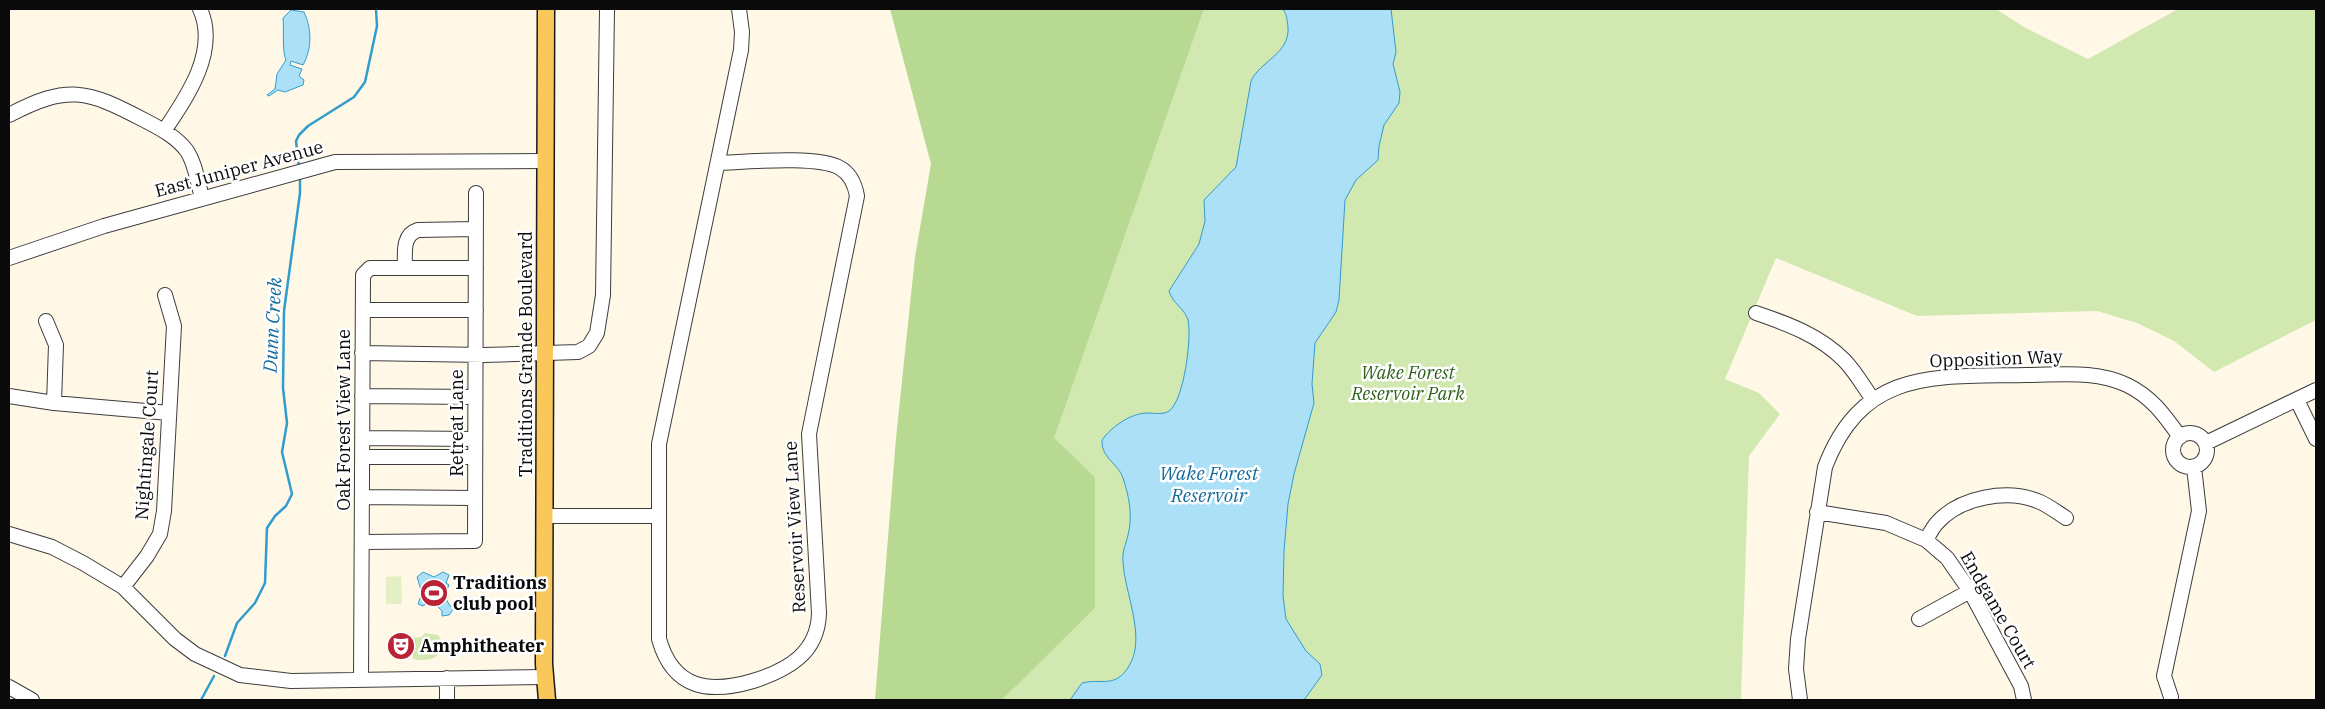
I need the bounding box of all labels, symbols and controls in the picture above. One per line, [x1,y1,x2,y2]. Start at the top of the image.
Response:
street label: East Juniper Avenue [152,135,326,202]
street label: Traditions Grande Boulevard [514,231,537,477]
water label: Dunn Creek [257,276,287,374]
street label: Oak Forest View Lane [332,329,355,511]
street label: Opposition Way [1929,345,2063,372]
park label: Wake Forest Reservoir Park [1350,361,1465,405]
street label: Nightingale Court [130,369,163,521]
street label: Retreat Lane [445,369,468,477]
street label: Reservoir View Lane [779,440,811,614]
water label: Wake Forest Reservoir [1159,461,1260,507]
street label: Endgame Court [1956,547,2041,673]
place label: Traditions club pool [453,571,547,615]
sports icon: Traditions club pool [419,578,449,608]
theatre icon: Amphitheater [386,631,416,661]
place label: Amphitheater [420,634,544,657]

